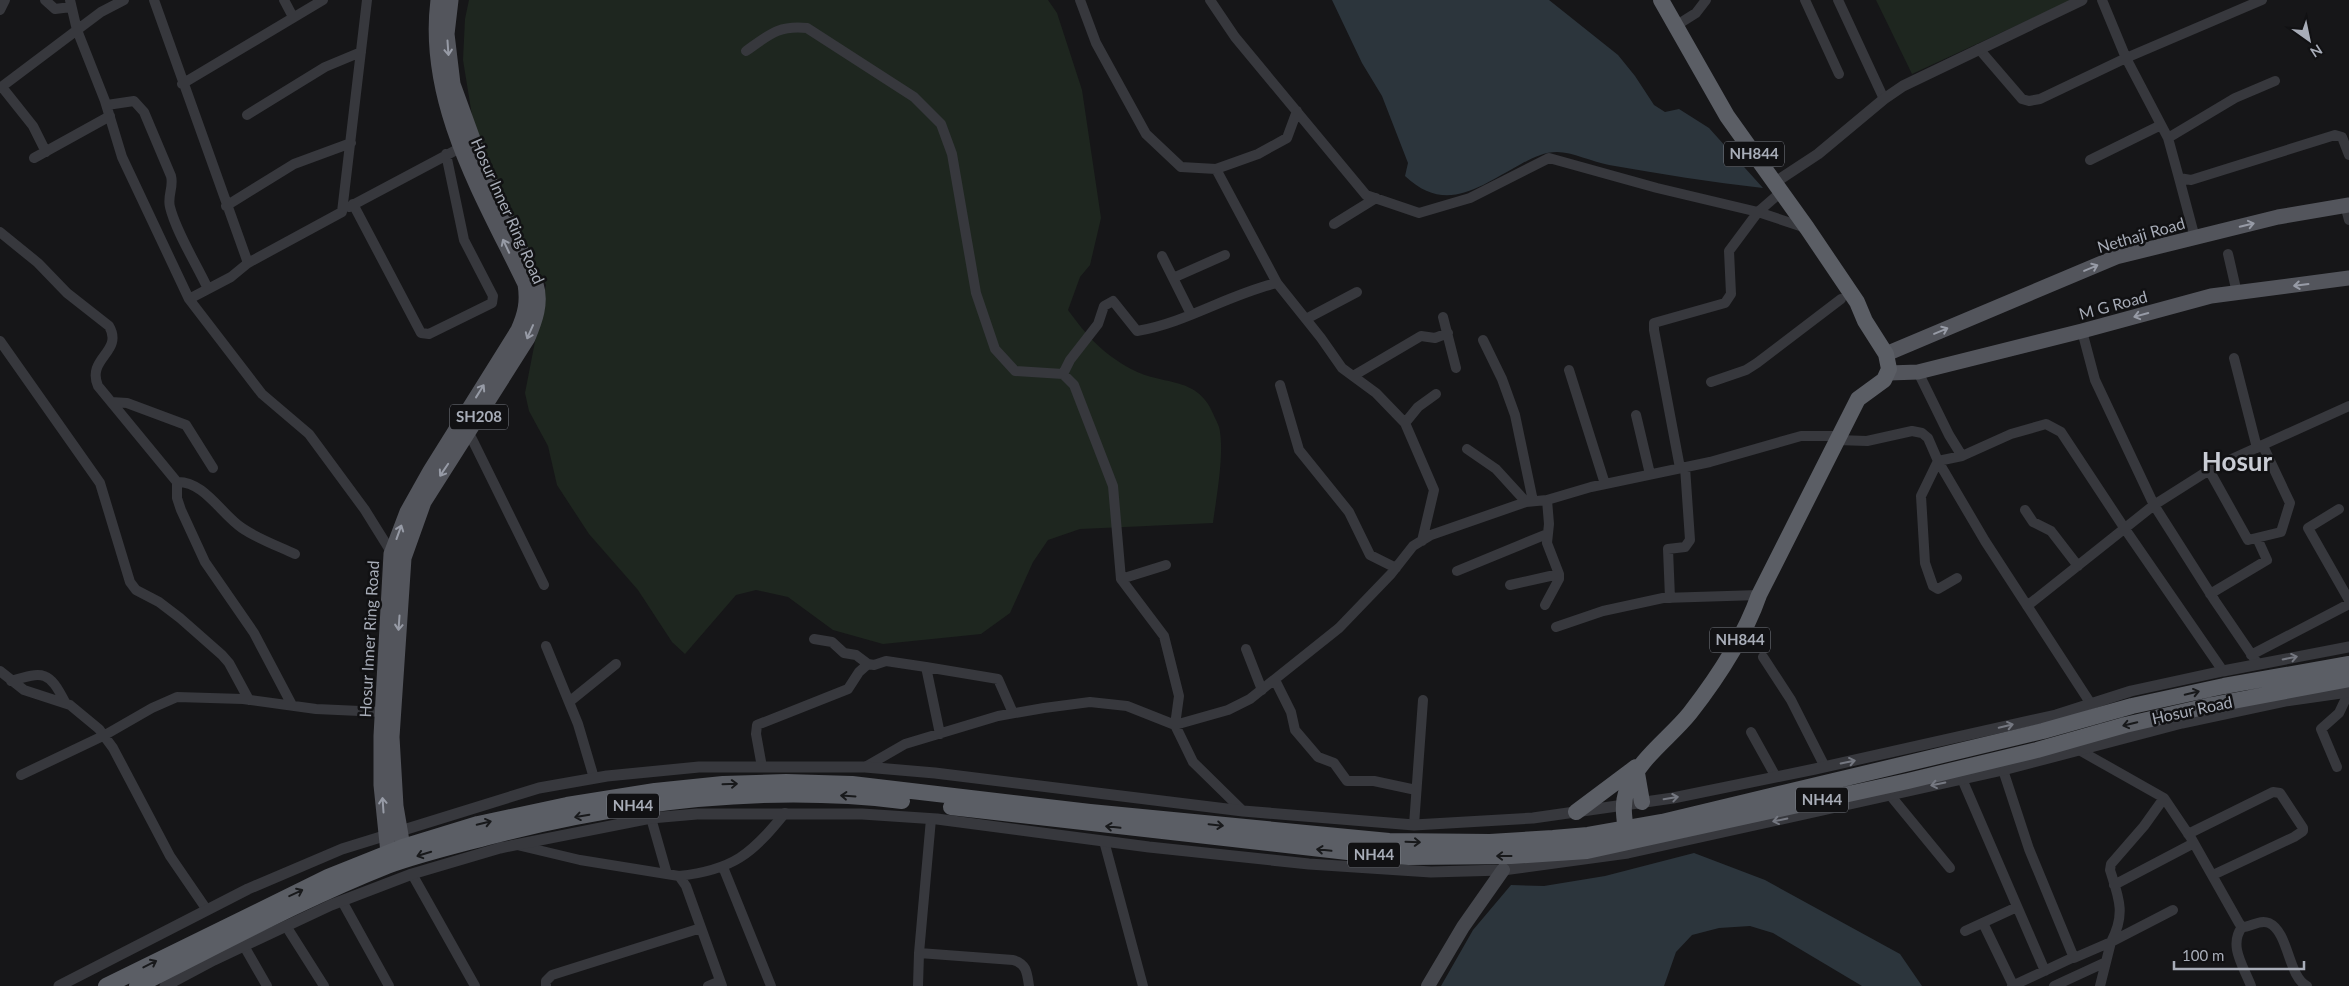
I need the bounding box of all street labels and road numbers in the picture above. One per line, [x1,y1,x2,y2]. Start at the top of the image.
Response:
street label: Hosur Inner Ring Road [468,135,549,287]
road number: NH844 [1724,142,1784,166]
street label: Nethaji Road [2095,213,2187,256]
street label: M G Road [2076,286,2149,323]
road number: SH208 [450,404,508,430]
street label: Hosur Inner Ring Road [355,560,382,718]
road number: NH844 [1710,628,1770,652]
street label: Hosur Road [2150,692,2234,727]
road number: NH44 [1796,788,1848,812]
road number: NH44 [607,794,659,818]
road number: NH44 [1348,842,1400,868]

